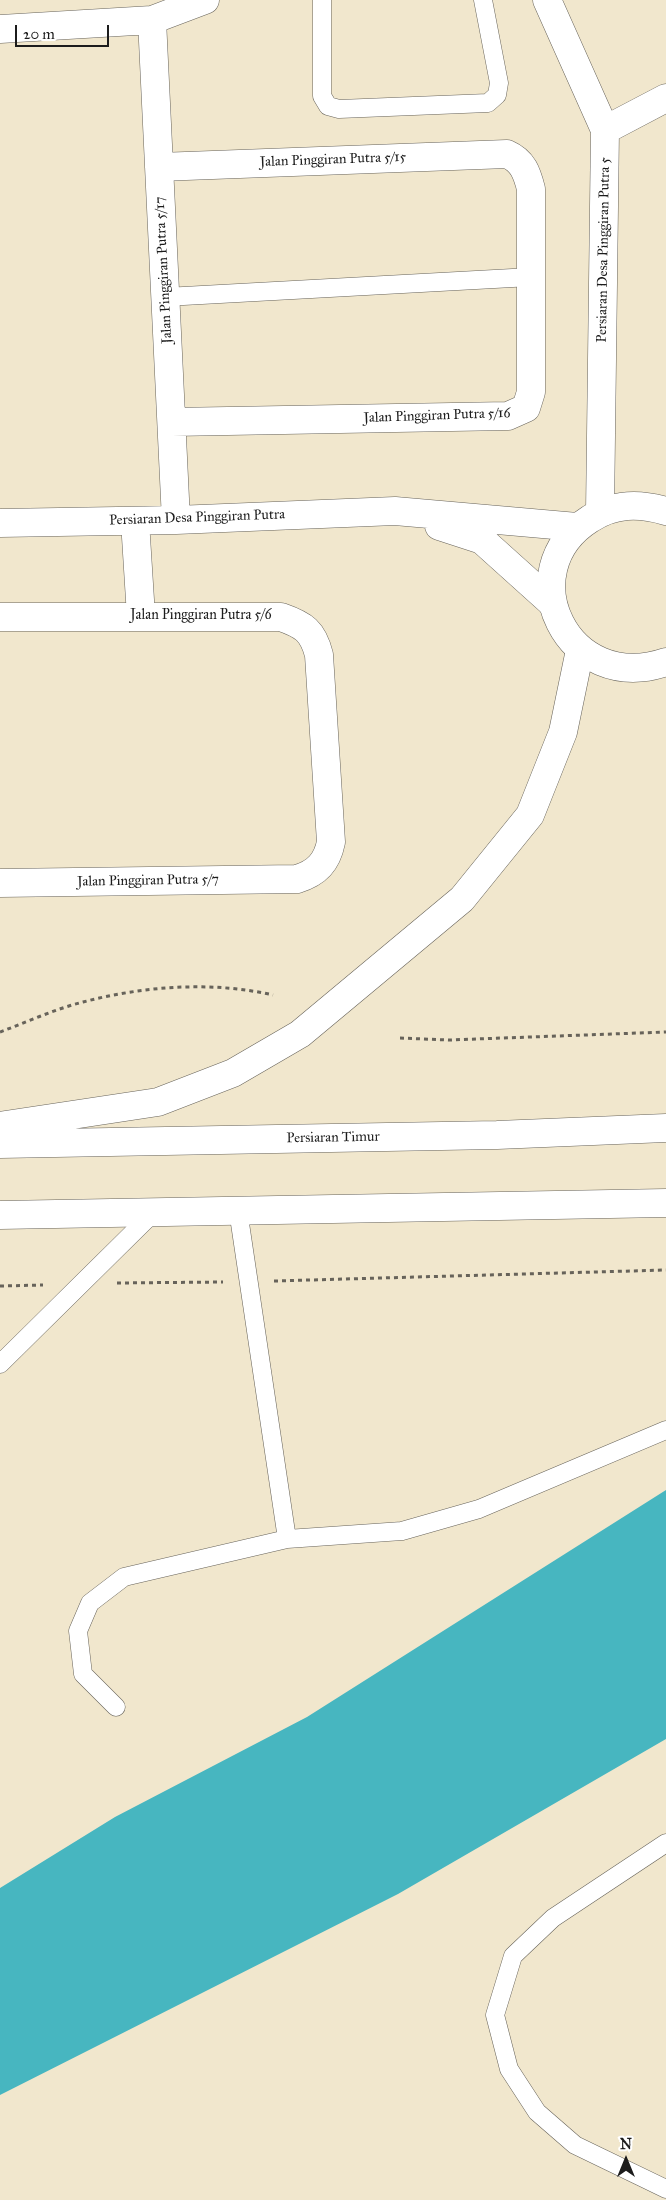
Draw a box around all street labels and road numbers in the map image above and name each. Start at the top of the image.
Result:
street label: Jalan Pinggiran Putra 5/15 [260,149,406,171]
street label: Persiaran Desa Pinggiran Putra 5 [594,157,614,343]
street label: Jalan Pinggiran Putra 5/17 [152,196,176,344]
street label: Jalan Pinggiran Putra 5/16 [363,405,511,427]
street label: Persiaran Desa Pinggiran Putra [109,507,285,529]
street label: Jalan Pinggiran Putra 5/6 [130,608,272,624]
street label: Jalan Pinggiran Putra 5/7 [77,871,219,891]
street label: Persiaran Timur [286,1129,380,1147]

